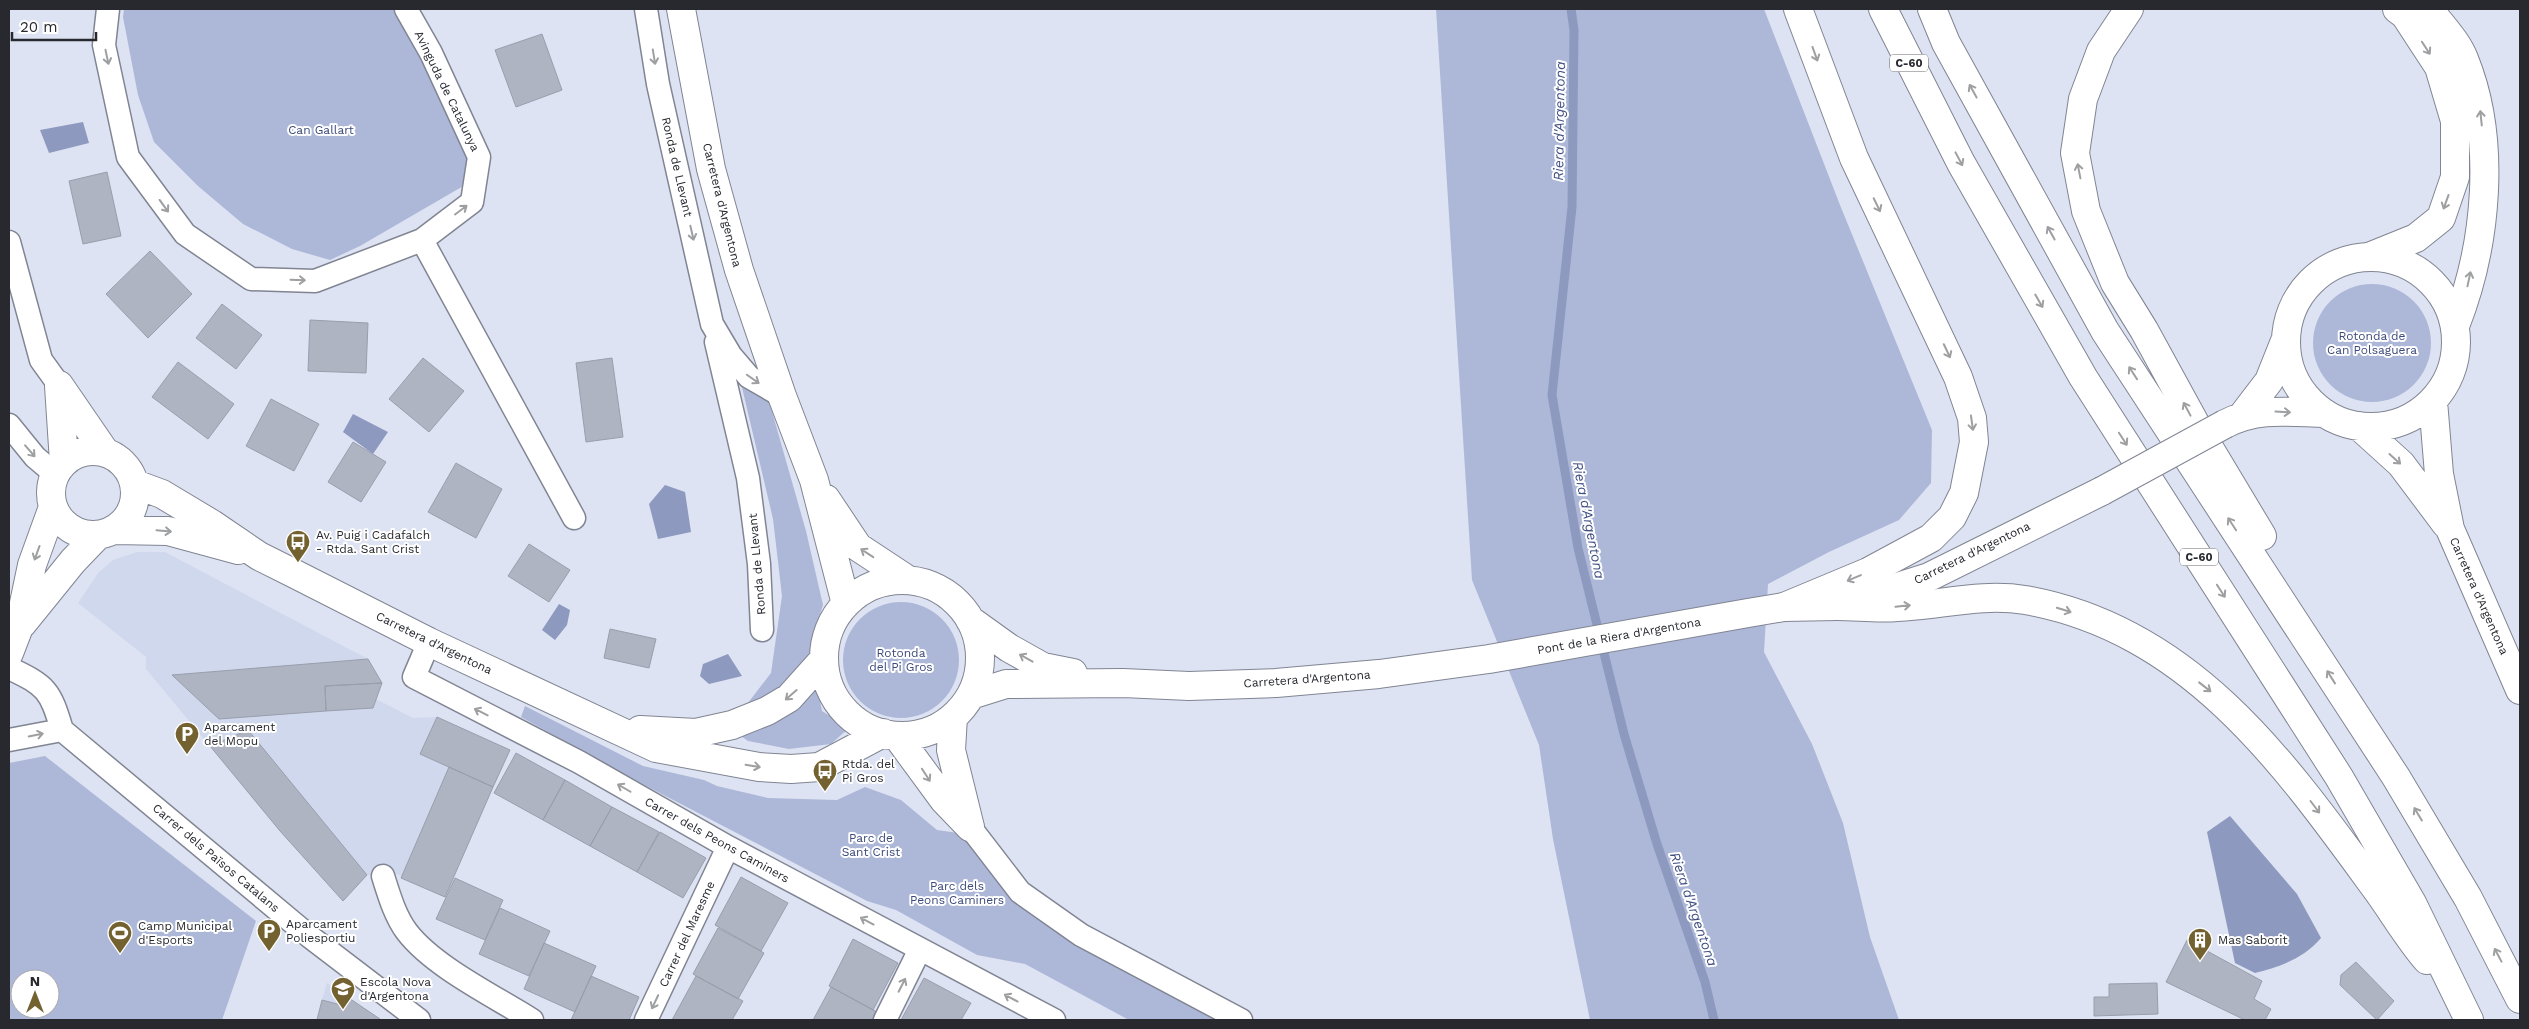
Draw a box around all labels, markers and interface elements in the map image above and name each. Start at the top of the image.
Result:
scale bar [12,10,96,42]
text: 20 m [20,18,58,36]
street label: Avinguda de Catalunya [412,28,482,154]
one-way arrow [2422,40,2432,54]
one-way arrow [1811,46,1820,62]
one-way arrow [103,49,112,65]
one-way arrow [649,49,659,65]
road number: C-60 [1890,54,1928,72]
water label: Riera d'Argentona [1550,61,1568,181]
one-way arrow [1968,84,1977,99]
one-way arrow [2476,111,2486,127]
street label: Ronda de Llevant [659,116,695,218]
park label: Can Gallart [288,123,354,137]
street label: Carretera d'Argentona [700,142,744,269]
one-way arrow [1955,151,1964,166]
one-way arrow [2073,163,2083,179]
one-way arrow [2441,194,2451,210]
one-way arrow [1872,197,1882,212]
one-way arrow [159,198,169,212]
one-way arrow [454,205,467,216]
one-way arrow [687,224,697,240]
one-way arrow [2046,227,2056,241]
one-way arrow [2465,272,2475,288]
one-way arrow [290,276,306,285]
one-way arrow [2034,293,2044,307]
park label: Rotonda de Can Polsaguera [2327,329,2417,357]
one-way arrow [1942,343,1952,358]
one-way arrow [2128,367,2138,381]
one-way arrow [746,373,760,384]
one-way arrow [2182,402,2192,417]
one-way arrow [2275,407,2291,416]
one-way arrow [1967,415,1977,431]
one-way arrow [2118,432,2128,446]
one-way arrow [25,445,36,458]
one-way arrow [2388,453,2401,465]
water label: Riera d'Argentona [1570,460,1608,580]
street label: Ronda de Llevant [746,513,768,615]
one-way arrow [2227,517,2237,531]
street label: Carretera d'Argentona [1912,519,2032,587]
one-way arrow [155,526,171,536]
place label: Av. Puig i Cadafalch - Rtda. Sant Crist [316,528,430,556]
bus stop icon: Av. Puig i Cadafalch - Rtda. Sant Crist [285,529,311,563]
street label: Carretera d'Argentona [2447,535,2511,657]
one-way arrow [32,545,41,560]
one-way arrow [861,548,875,558]
road number: C-60 [2180,548,2218,566]
one-way arrow [1847,574,1862,584]
one-way arrow [2216,583,2226,597]
one-way arrow [1895,601,1911,611]
one-way arrow [2056,605,2072,615]
street label: Carretera d'Argentona [374,609,494,677]
street label: Pont de la Riera d'Argentona [1536,615,1702,657]
park label: Rotonda del Pi Gros [869,646,933,674]
one-way arrow [1019,653,1034,663]
street label: Carretera d'Argentona [1243,668,1371,690]
one-way arrow [2326,670,2336,684]
one-way arrow [2199,681,2212,692]
one-way arrow [784,689,797,701]
one-way arrow [474,707,489,716]
place label: Aparcament del Mopu [204,720,275,748]
parking icon: Aparcament del Mopu [174,721,200,755]
one-way arrow [27,730,43,739]
place label: Rtda. del Pi Gros [842,757,895,785]
bus stop icon: Rtda. del Pi Gros [812,758,838,792]
one-way arrow [744,762,760,772]
one-way arrow [921,767,931,781]
one-way arrow [618,783,632,793]
street label: Carrer dels Peons Caminers [642,794,792,886]
one-way arrow [2309,800,2320,813]
street label: Carrer dels Països Catalans [150,801,282,915]
one-way arrow [2412,807,2422,821]
park label: Parc de Sant Crist [842,831,900,859]
water label: Riera d'Argentona [1667,850,1721,968]
street label: Carrer del Maresme [656,879,718,989]
park label: Parc dels Peons Caminers [910,879,1004,907]
one-way arrow [860,916,875,926]
place label: Aparcament Poliesportiu [286,917,357,945]
parking icon: Aparcament Poliesportiu [256,918,282,952]
place label: Camp Municipal d'Esports [138,919,232,947]
sports icon: Camp Municipal d'Esports [107,920,133,954]
building icon: Mas Saborit [2187,927,2213,961]
place label: Mas Saborit [2218,933,2288,947]
one-way arrow [2493,948,2503,963]
north arrow [10,969,60,1019]
text: N [30,973,40,989]
place label: Escola Nova d'Argentona [360,975,431,1003]
school or university icon: Escola Nova d'Argentona [330,976,356,1010]
one-way arrow [898,978,907,993]
one-way arrow [1004,992,1019,1002]
one-way arrow [649,994,659,1009]

